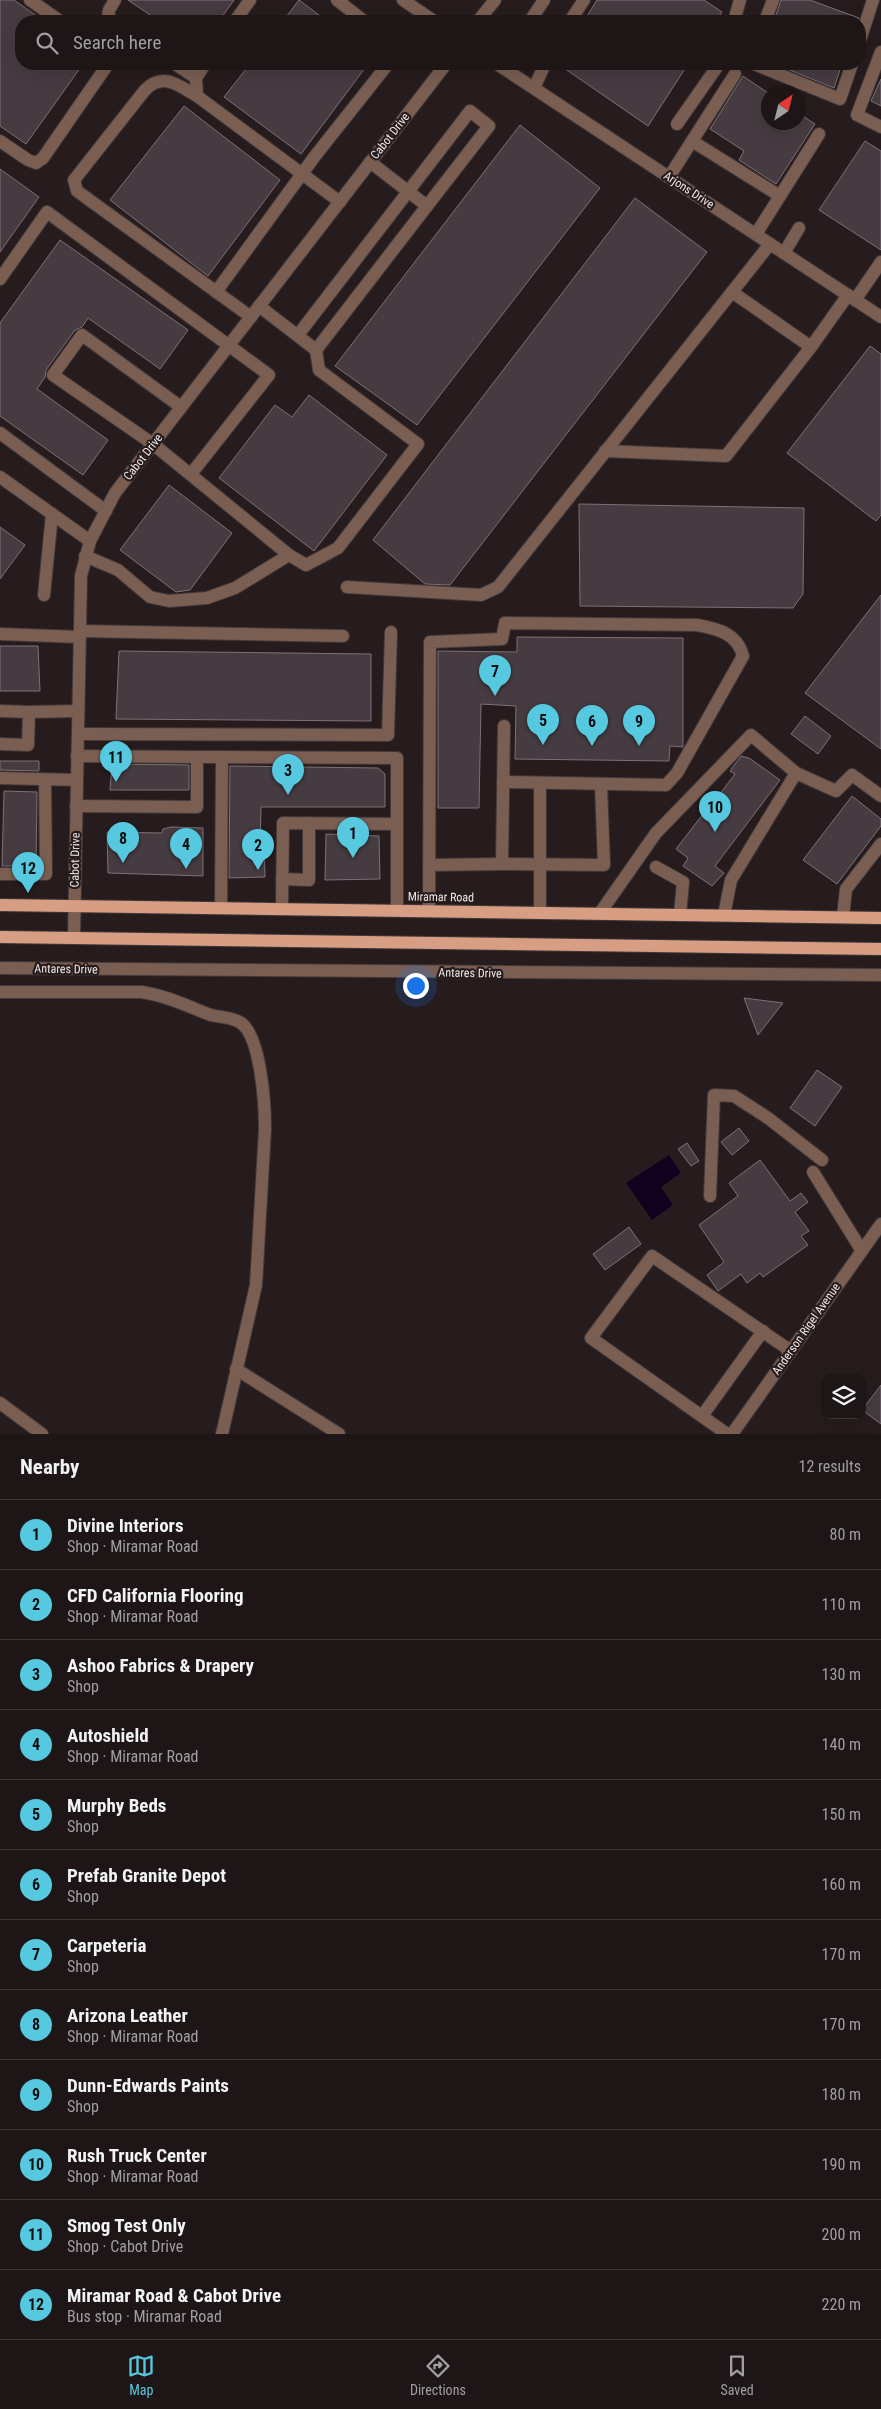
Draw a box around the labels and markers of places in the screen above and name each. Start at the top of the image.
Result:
pin: 7 [479,655,511,696]
pin: 5 [527,704,559,745]
pin: 6 [576,705,608,746]
pin: 9 [623,705,655,746]
pin: 11 [100,741,132,782]
pin: 3 [272,754,304,795]
pin: 10 [699,791,731,832]
pin: 1 [337,817,369,858]
pin: 8 [107,822,139,863]
pin: 4 [170,828,202,869]
pin: 2 [242,829,274,870]
pin: 12 [12,852,44,893]

